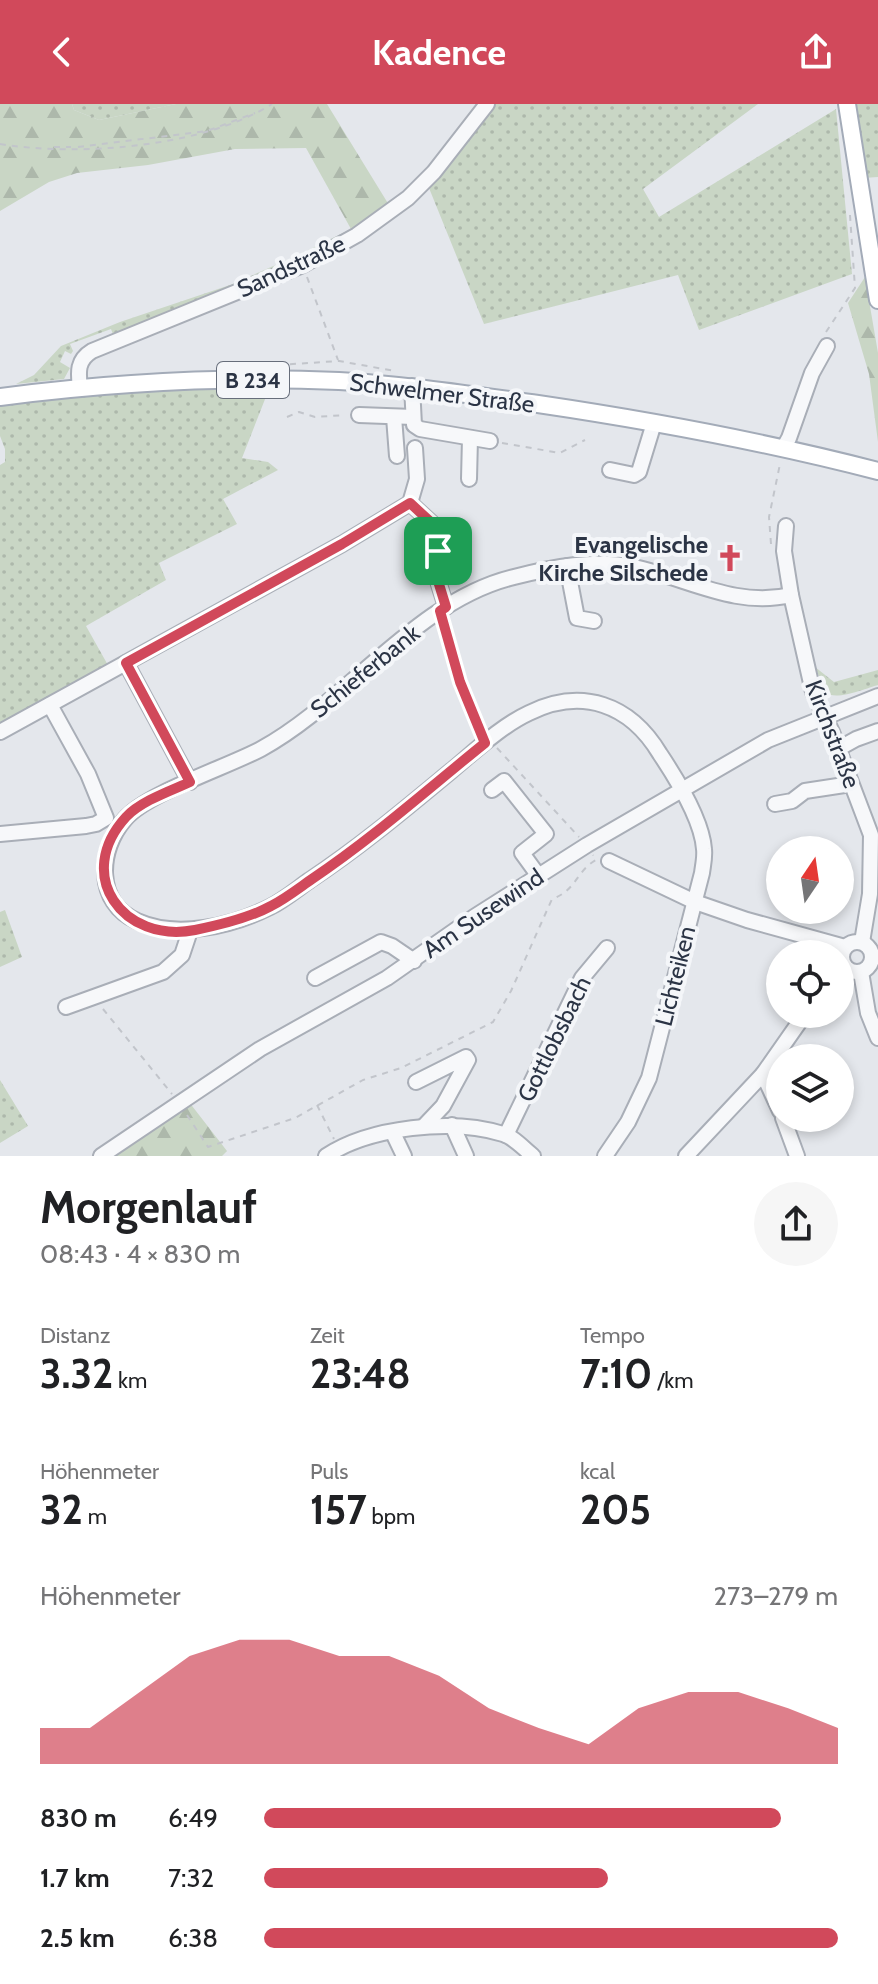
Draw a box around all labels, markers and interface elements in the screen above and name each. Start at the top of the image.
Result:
icon: back [40,30,84,74]
text: Kadence [372,30,506,74]
icon: share [794,30,838,74]
street label: Sandstraße [233,229,349,303]
road number: B 234 [217,362,289,398]
street label: Schwelmer Straße [348,367,536,419]
pin [404,517,472,585]
icon: arrive [416,529,460,573]
place label: Evangelische Kirche Silschede [538,530,708,587]
church icon: Evangelische Kirche Silschede [715,543,745,573]
street label: Schieferbank [305,618,426,724]
street label: Kirchstraße [799,676,867,792]
north arrow [766,836,854,924]
map controls [766,836,854,1132]
street label: Am Susewind [417,862,549,964]
street label: Lichteiken [649,923,701,1029]
button: locate [766,940,854,1028]
street label: Gottlobsbach [511,972,597,1106]
button: layers [766,1044,854,1132]
text: Morgenlauf [40,1181,257,1234]
button: share [754,1182,838,1266]
text: 08:43 · 4 × 830 m [40,1238,240,1270]
text: Distanz [40,1322,110,1349]
text: Zeit [310,1322,345,1349]
text: Tempo [580,1322,645,1349]
text: 3.32 [40,1349,113,1398]
text: 23:48 [310,1349,411,1398]
text: 7:10 [580,1349,652,1398]
text: km [113,1367,147,1394]
text: /km [652,1367,694,1394]
text: Höhenmeter [40,1458,159,1485]
text: Puls [310,1458,348,1485]
text: kcal [580,1458,615,1485]
text: 32 [40,1485,83,1534]
text: 157 [310,1485,367,1534]
text: 205 [580,1485,651,1534]
text: m [83,1503,107,1530]
text: bpm [367,1503,415,1530]
text: Höhenmeter [40,1580,181,1612]
text: 273–279 m [713,1580,838,1612]
text: 830 m [40,1802,117,1834]
text: 6:49 [168,1802,218,1834]
text: 1.7 km [40,1862,110,1894]
text: 7:32 [168,1862,214,1894]
text: 2.5 km [40,1922,115,1954]
text: 6:38 [168,1922,218,1954]

